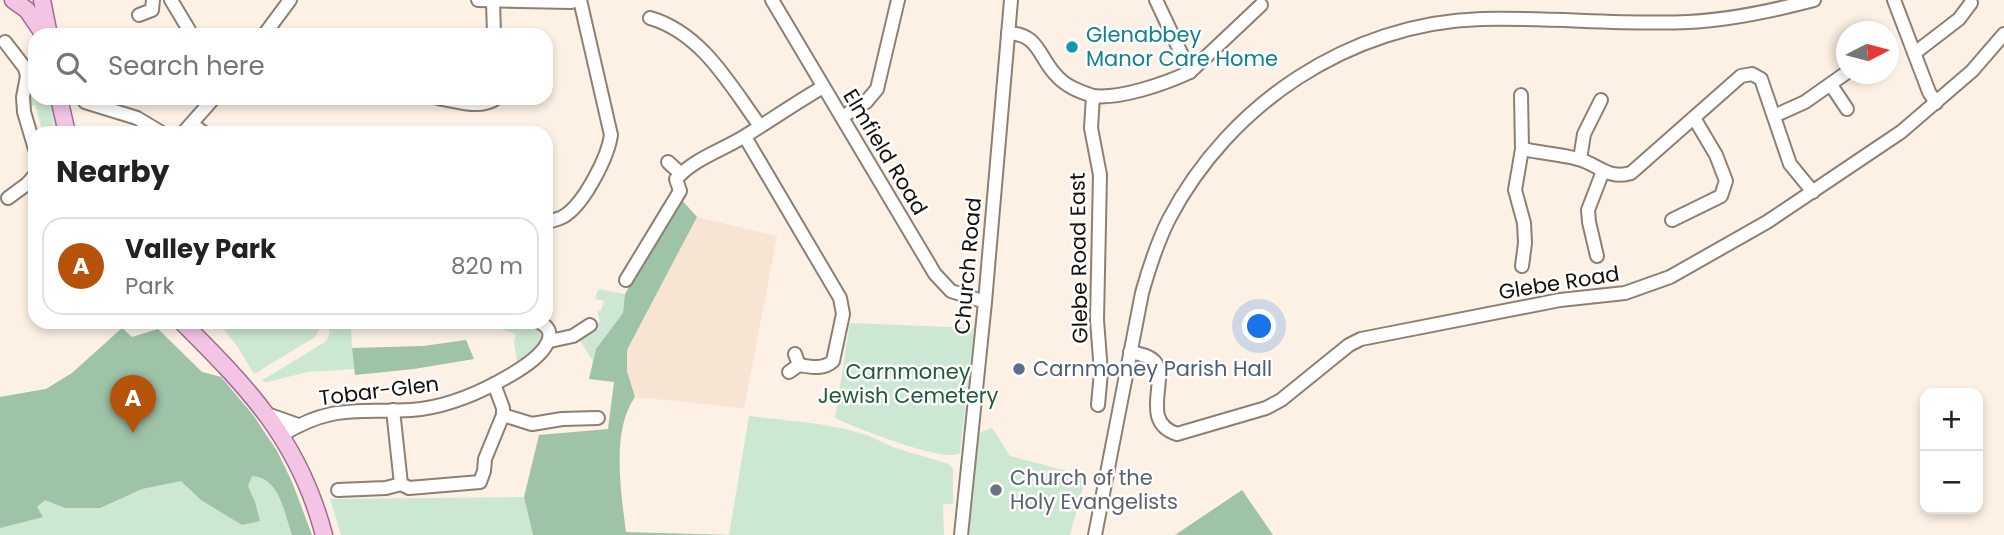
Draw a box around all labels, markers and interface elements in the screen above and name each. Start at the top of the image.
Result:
place label: Glenabbey Manor Care Home [1086,20,1278,73]
north arrow [1836,21,1899,84]
search box [28,28,553,105]
marker: Glenabbey Manor Care Home [1064,39,1080,55]
icon: search [52,48,90,86]
text: Search here [108,48,265,84]
street label: Elmfield Road [836,83,934,220]
text: Nearby [56,150,170,193]
street label: Glebe Road East [1063,172,1094,344]
street label: Church Road [947,196,988,336]
text: Valley Park [125,231,276,267]
text: A [73,250,89,282]
text: 820 m [451,250,523,282]
street label: Glebe Road [1496,259,1621,306]
text: Park [125,270,174,302]
your location [1242,309,1276,343]
place label: Carnmoney Parish Hall [1033,354,1272,383]
park label: Carnmoney Jewish Cemetery [818,357,999,410]
marker: Carnmoney Parish Hall [1011,361,1027,377]
street label: Tobar-Glen [317,369,441,412]
pin: A [110,375,156,433]
map controls [1920,388,1983,514]
button: + [1920,388,1983,451]
button: − [1920,451,1983,514]
place label: Church of the Holy Evangelists [1010,463,1178,516]
marker: Church of the Holy Evangelists [988,482,1004,498]

